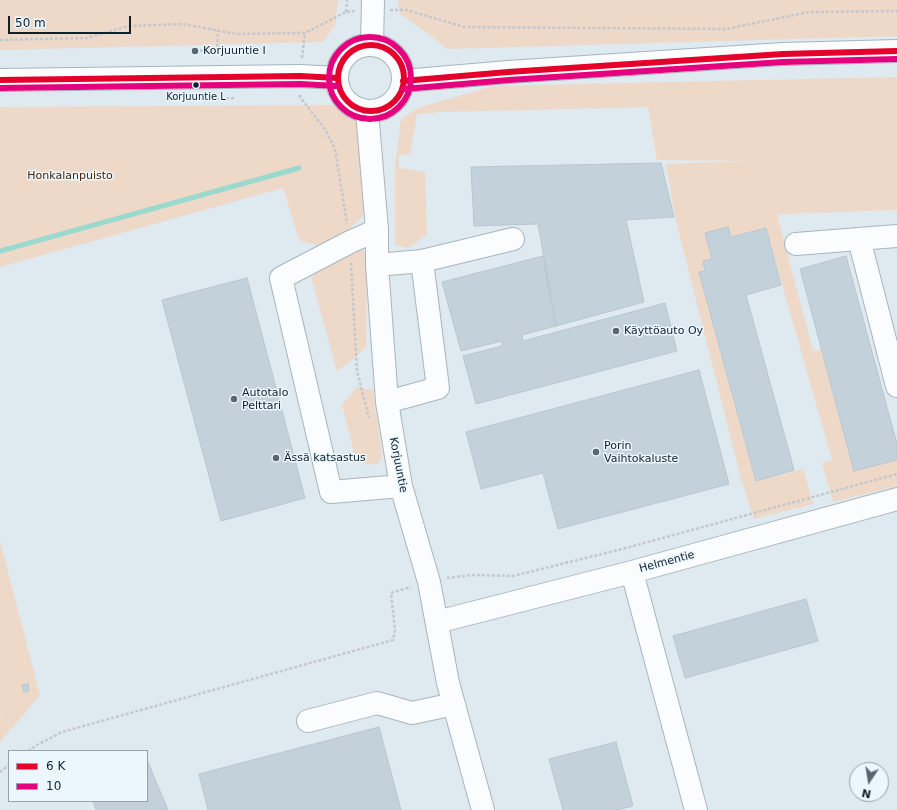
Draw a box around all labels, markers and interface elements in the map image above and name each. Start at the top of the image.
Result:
scale bar [10,8,133,34]
text: 50 m [15,16,46,30]
place label: Korjuuntie I [203,44,266,58]
marker: Korjuuntie I [190,46,200,56]
marker: Korjuuntie L [191,80,201,90]
place label: Korjuuntie L [166,91,226,103]
park label: Honkalanpuisto [27,169,113,183]
place label: Käyttöauto Oy [624,324,703,338]
marker: Käyttöauto Oy [611,326,621,336]
place label: Autotalo Pelttari [242,386,288,412]
marker: Autotalo Pelttari [229,394,239,404]
street label: Korjuuntie [386,436,410,494]
place label: Porin Vaihtokaluste [604,439,678,465]
marker: Porin Vaihtokaluste [591,447,601,457]
place label: Ässä katsastus [284,451,366,465]
marker: Ässä katsastus [271,453,281,463]
street label: Helmentie [638,548,696,576]
legend [8,750,148,802]
text: 6 K [46,759,65,773]
north arrow [849,762,889,802]
text: 10 [46,779,61,793]
text: N [861,786,872,801]

